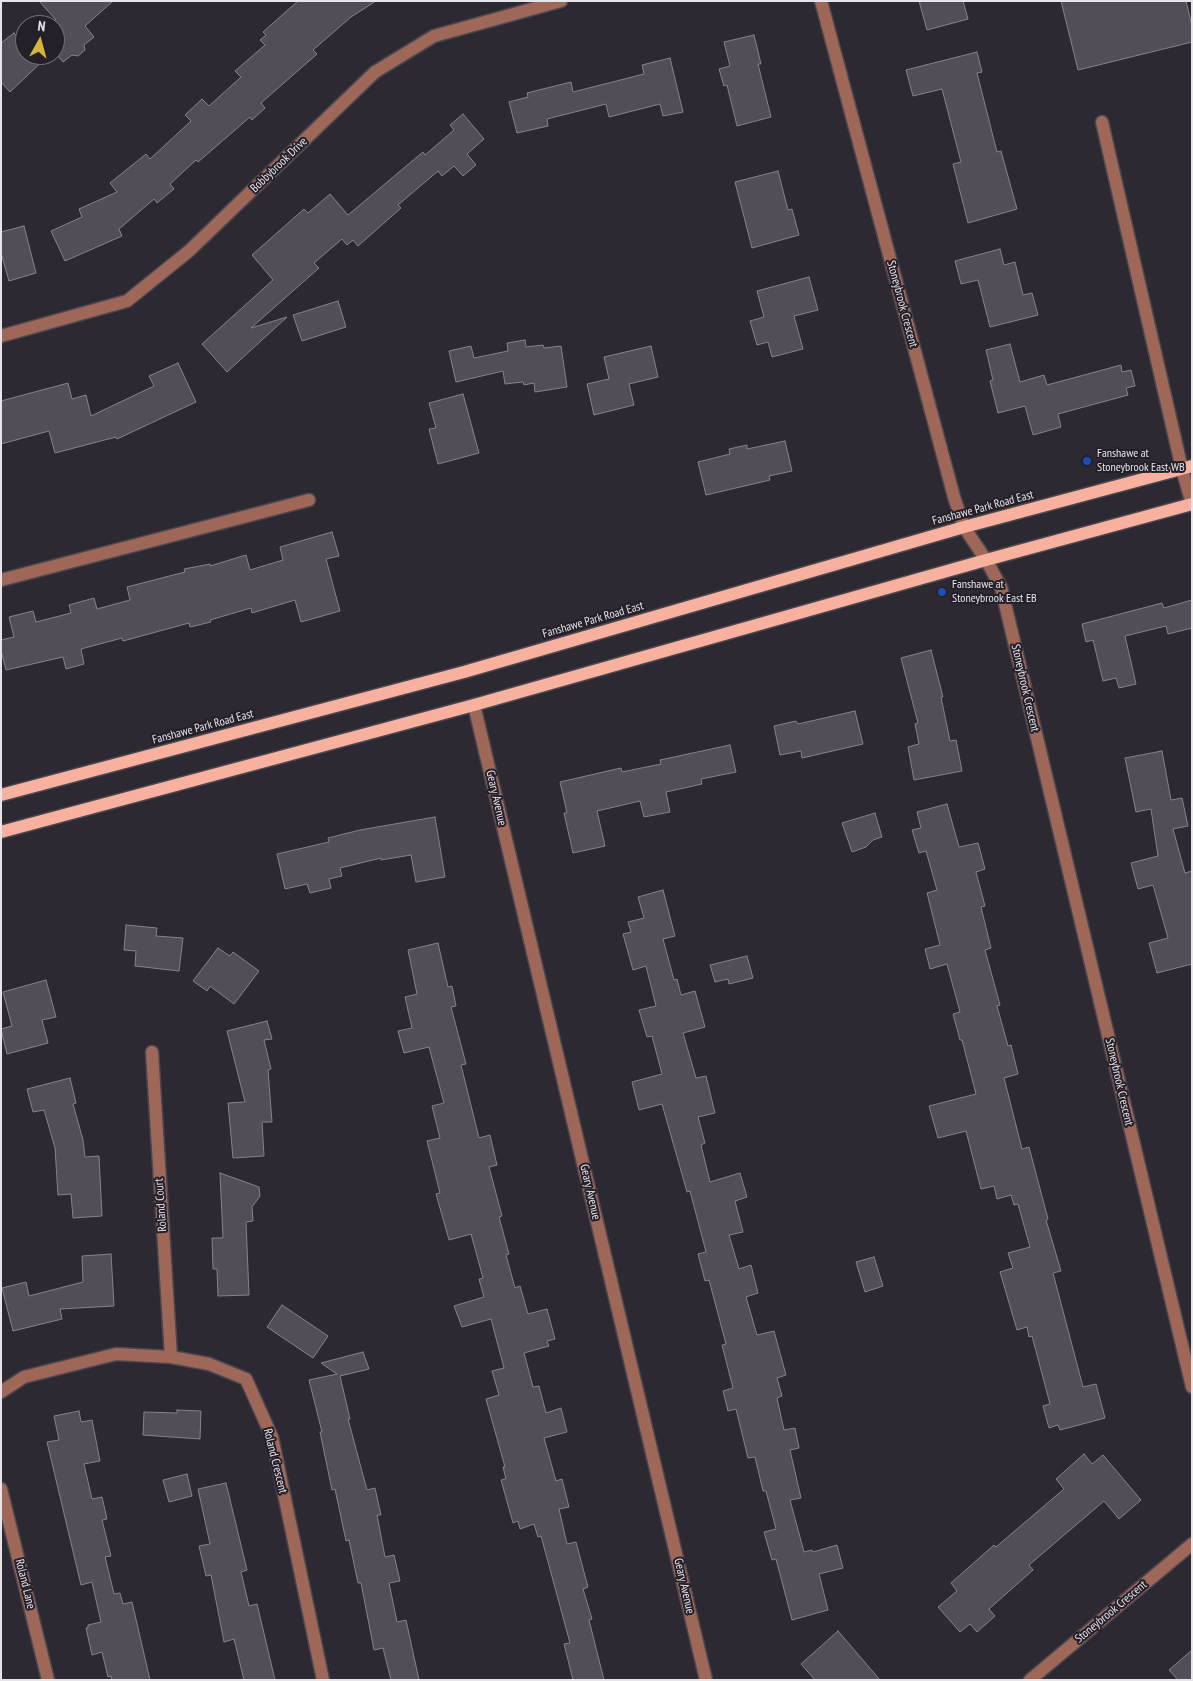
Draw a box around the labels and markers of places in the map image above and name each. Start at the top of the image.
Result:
place label: Fanshawe at Stoneybrook East WB [1097,447,1185,475]
marker: Fanshawe at Stoneybrook East WB [1081,455,1093,467]
place label: Fanshawe at Stoneybrook East EB [952,578,1037,606]
marker: Fanshawe at Stoneybrook East EB [936,586,948,598]

